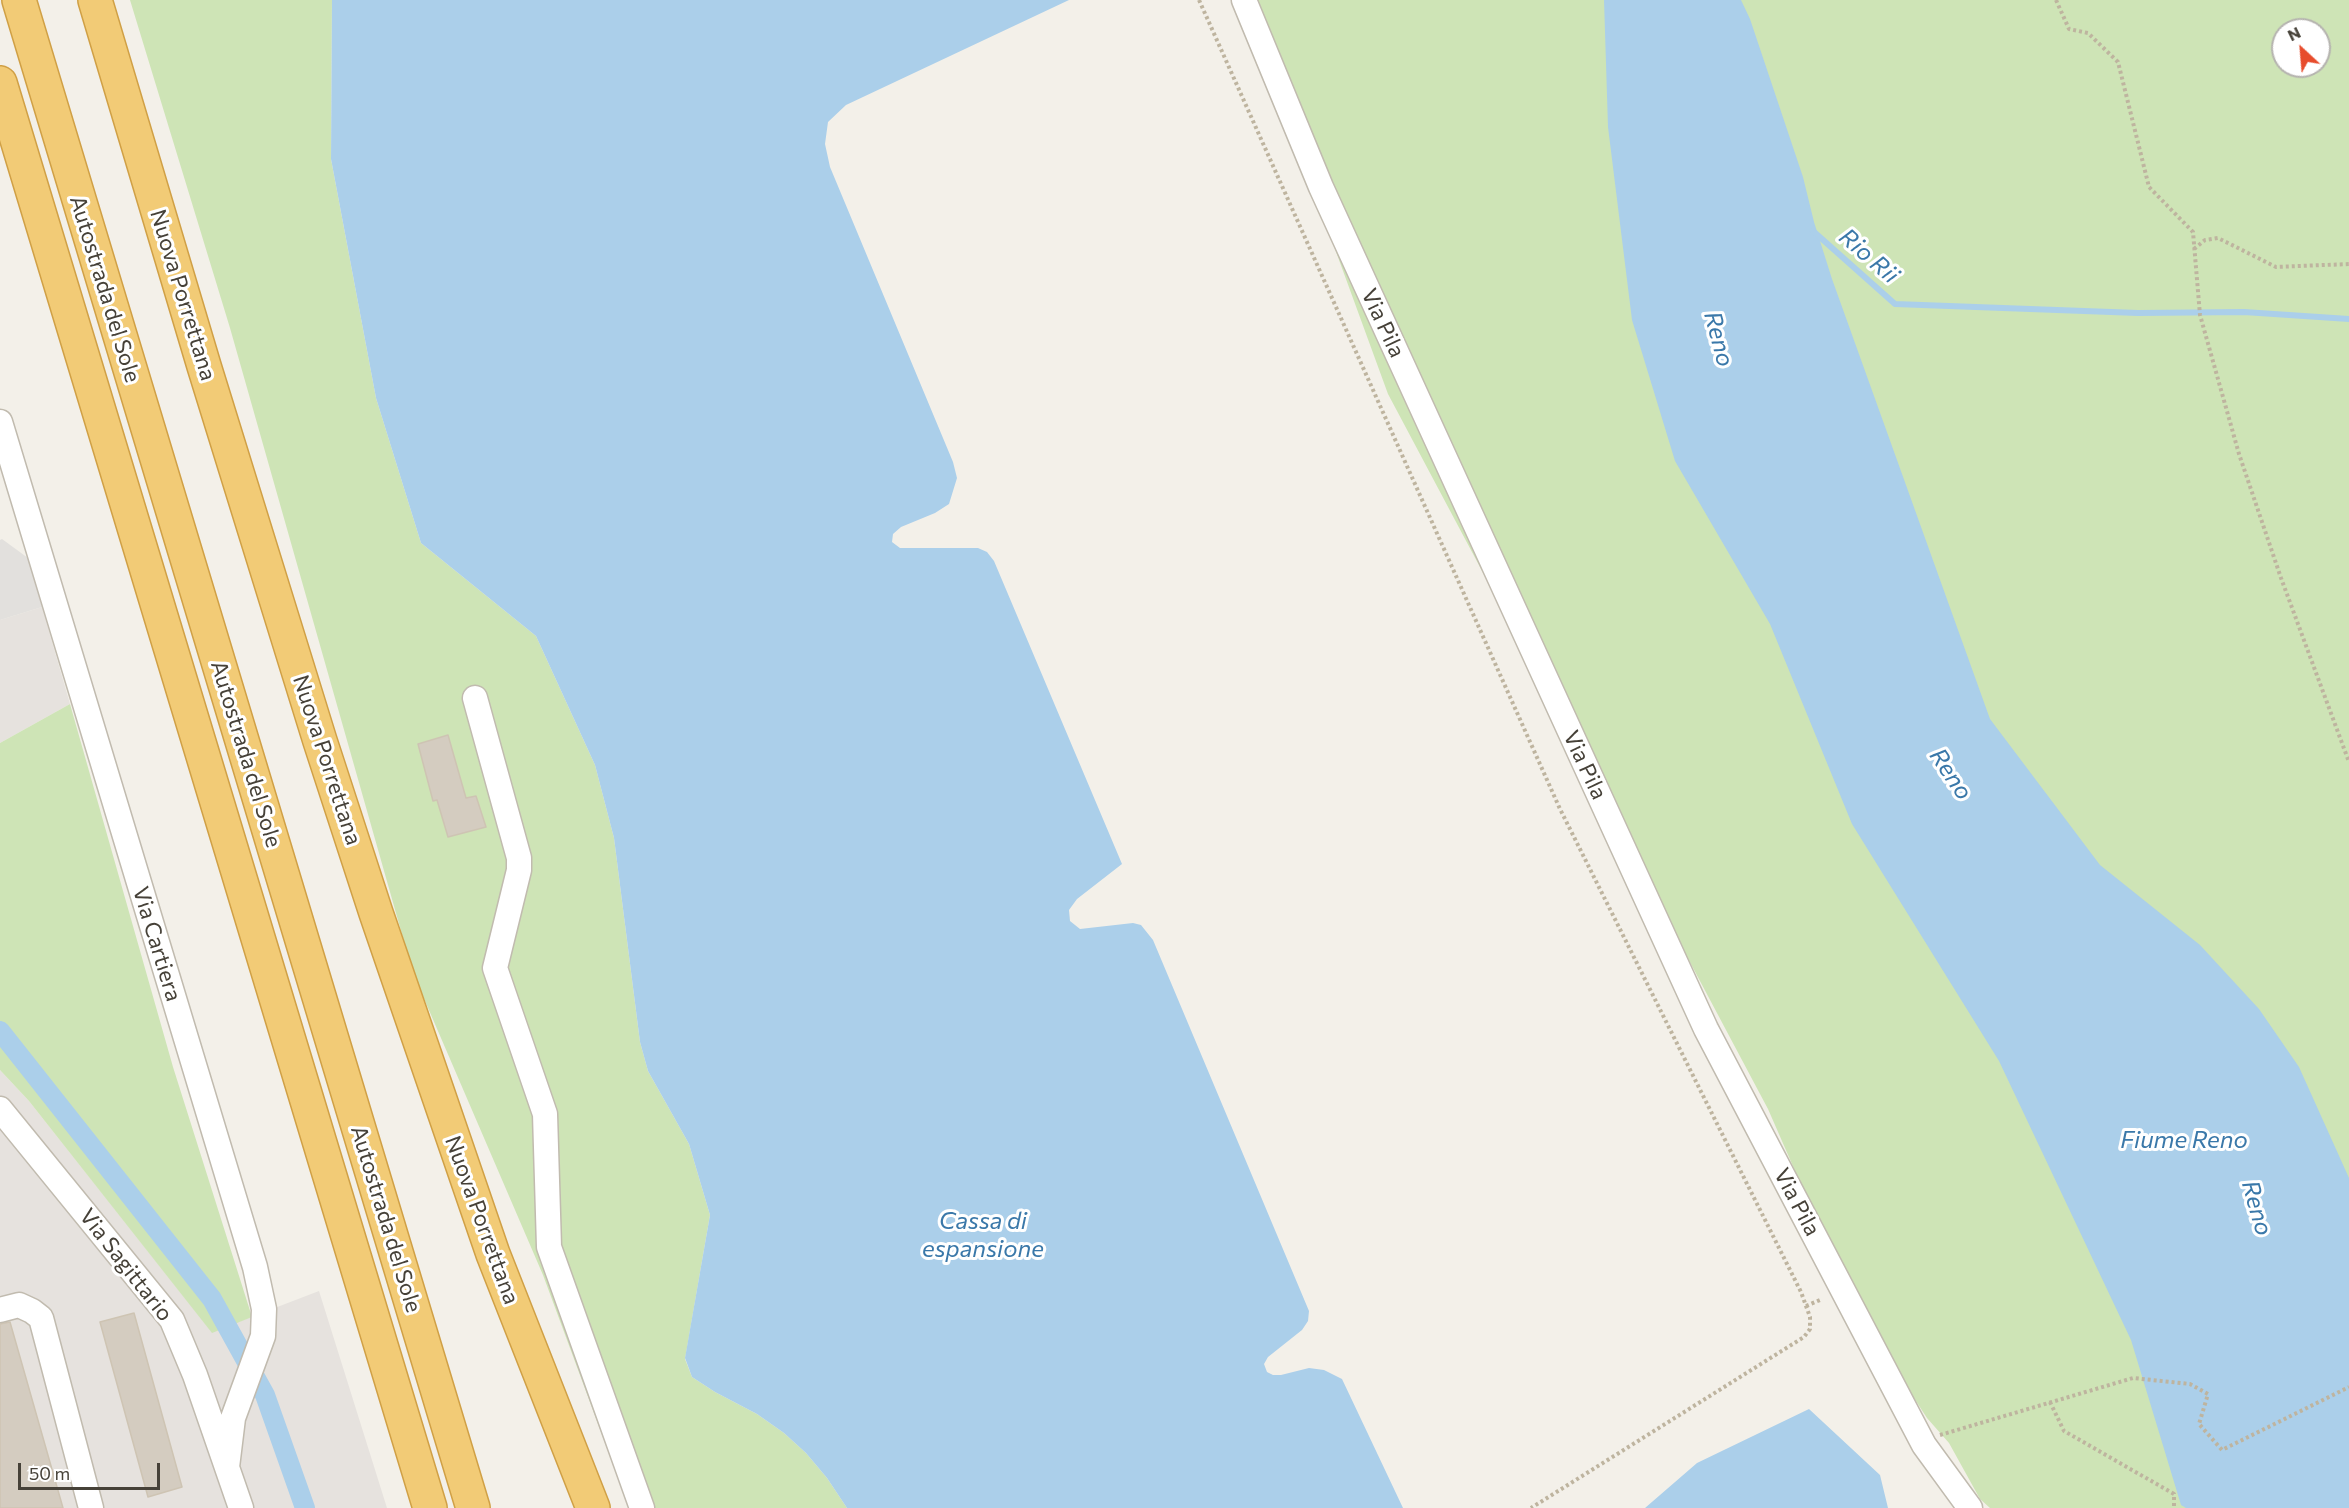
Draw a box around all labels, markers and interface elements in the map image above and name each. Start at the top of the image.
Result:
north arrow [2271,18,2331,78]
text: N [2284,22,2303,44]
street label: Autostrada del Sole [64,192,146,386]
street label: Nuova Porrettana [144,206,222,384]
water label: Rio Rii [1833,222,1905,290]
street label: Via Pila [1356,284,1410,362]
water label: Reno [1698,308,1740,370]
street label: Autostrada del Sole [205,657,287,851]
street label: Nuova Porrettana [287,672,367,848]
street label: Via Pila [1558,726,1612,804]
water label: Reno [1923,743,1979,805]
street label: Via Cartiera [127,884,187,1004]
street label: Autostrada del Sole [345,1122,427,1316]
water label: Fiume Reno [2120,1126,2248,1154]
street label: Nuova Porrettana [439,1132,525,1308]
street label: Via Pila [1768,1164,1826,1240]
water label: Reno [2235,1177,2279,1239]
street label: Via Sagittario [74,1203,178,1327]
water label: Cassa di espansione [922,1207,1044,1263]
scale bar [21,1451,164,1489]
text: 50 m [29,1462,70,1484]

